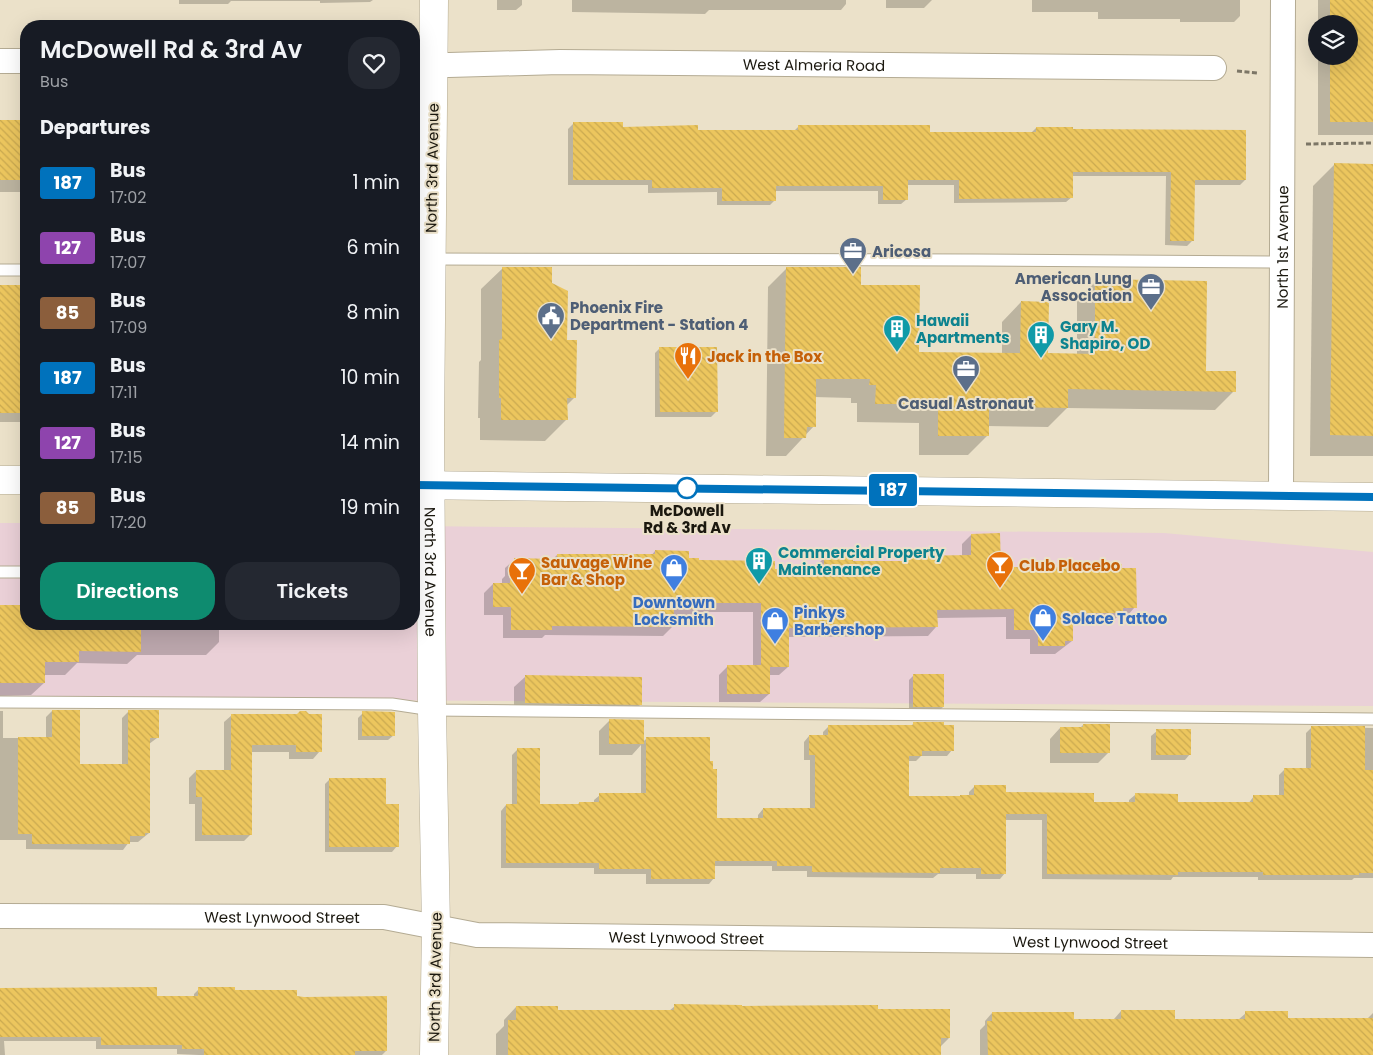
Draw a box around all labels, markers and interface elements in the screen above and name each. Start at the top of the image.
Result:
map controls [1308,15,1358,65]
button: layers [1308,15,1358,65]
text: McDowell Rd & 3rd Av [40,33,302,66]
button: heart [348,37,400,89]
street label: West Almeria Road [743,53,885,75]
text: Bus [40,70,68,93]
street label: North 3rd Avenue [420,103,444,233]
text: Departures [40,114,150,141]
text: Bus [110,157,146,184]
text: 1 min [352,169,400,196]
text: 187 [53,170,82,195]
street label: North 1st Avenue [1271,185,1293,309]
text: 17:02 [110,186,147,209]
text: Bus [110,222,146,249]
text: 6 min [346,234,400,261]
text: 127 [54,235,81,260]
office icon: Aricosa [838,236,868,275]
place label: Aricosa [872,241,931,262]
text: 17:07 [110,251,146,274]
place label: American Lung Association [1015,268,1132,306]
office icon: American Lung Association [1136,272,1166,311]
text: Bus [110,287,146,314]
place label: Phoenix Fire Department - Station 4 [570,297,748,335]
text: 8 min [347,299,400,326]
text: 85 [56,300,79,325]
public building icon: Phoenix Fire Department - Station 4 [536,301,566,340]
place label: Hawaii Apartments [916,310,1010,348]
building icon: Hawaii Apartments [882,314,912,353]
text: 17:09 [110,316,147,339]
place label: Gary M. Shapiro, OD [1060,316,1150,354]
building icon: Gary M. Shapiro, OD [1026,320,1056,359]
restaurant icon: Jack in the Box [673,341,703,380]
place label: Jack in the Box [707,346,822,367]
text: Bus [110,352,146,379]
office icon: Casual Astronaut [951,354,981,393]
text: 10 min [341,364,400,391]
text: 187 [53,365,82,390]
text: 17:11 [110,381,138,404]
place label: Casual Astronaut [898,393,1034,414]
text: Bus [110,417,146,444]
text: 14 min [340,429,400,456]
text: 127 [54,430,81,455]
text: 17:15 [110,446,142,469]
line badge: 187 [864,474,922,506]
marker: McDowell Rd & 3rd Av [676,477,698,499]
text: 187 [879,477,907,502]
text: Bus [110,482,146,509]
text: 19 min [340,494,400,521]
text: 85 [56,495,79,520]
place label: McDowell Rd & 3rd Av [643,500,731,538]
street label: North 3rd Avenue [420,507,442,637]
text: 17:20 [110,511,147,534]
place label: Commercial Property Maintenance [778,542,945,580]
building icon: Commercial Property Maintenance [744,546,774,585]
bar icon: Club Placebo [985,550,1015,589]
place label: Sauvage Wine Bar & Shop [541,552,652,590]
shop icon: Downtown Locksmith [659,553,689,592]
place label: Club Placebo [1019,555,1121,576]
bar icon: Sauvage Wine Bar & Shop [507,556,537,595]
button: Directions [40,562,215,620]
button: Tickets [225,562,400,620]
place label: Downtown Locksmith [633,592,715,630]
place label: Pinkys Barbershop [794,602,885,640]
shop icon: Solace Tattoo [1028,603,1058,642]
shop icon: Pinkys Barbershop [760,606,790,645]
place label: Solace Tattoo [1062,608,1168,629]
street label: West Lynwood Street [204,906,360,927]
street label: North 3rd Avenue [423,912,447,1042]
street label: West Lynwood Street [608,926,764,949]
street label: West Lynwood Street [1012,930,1168,953]

